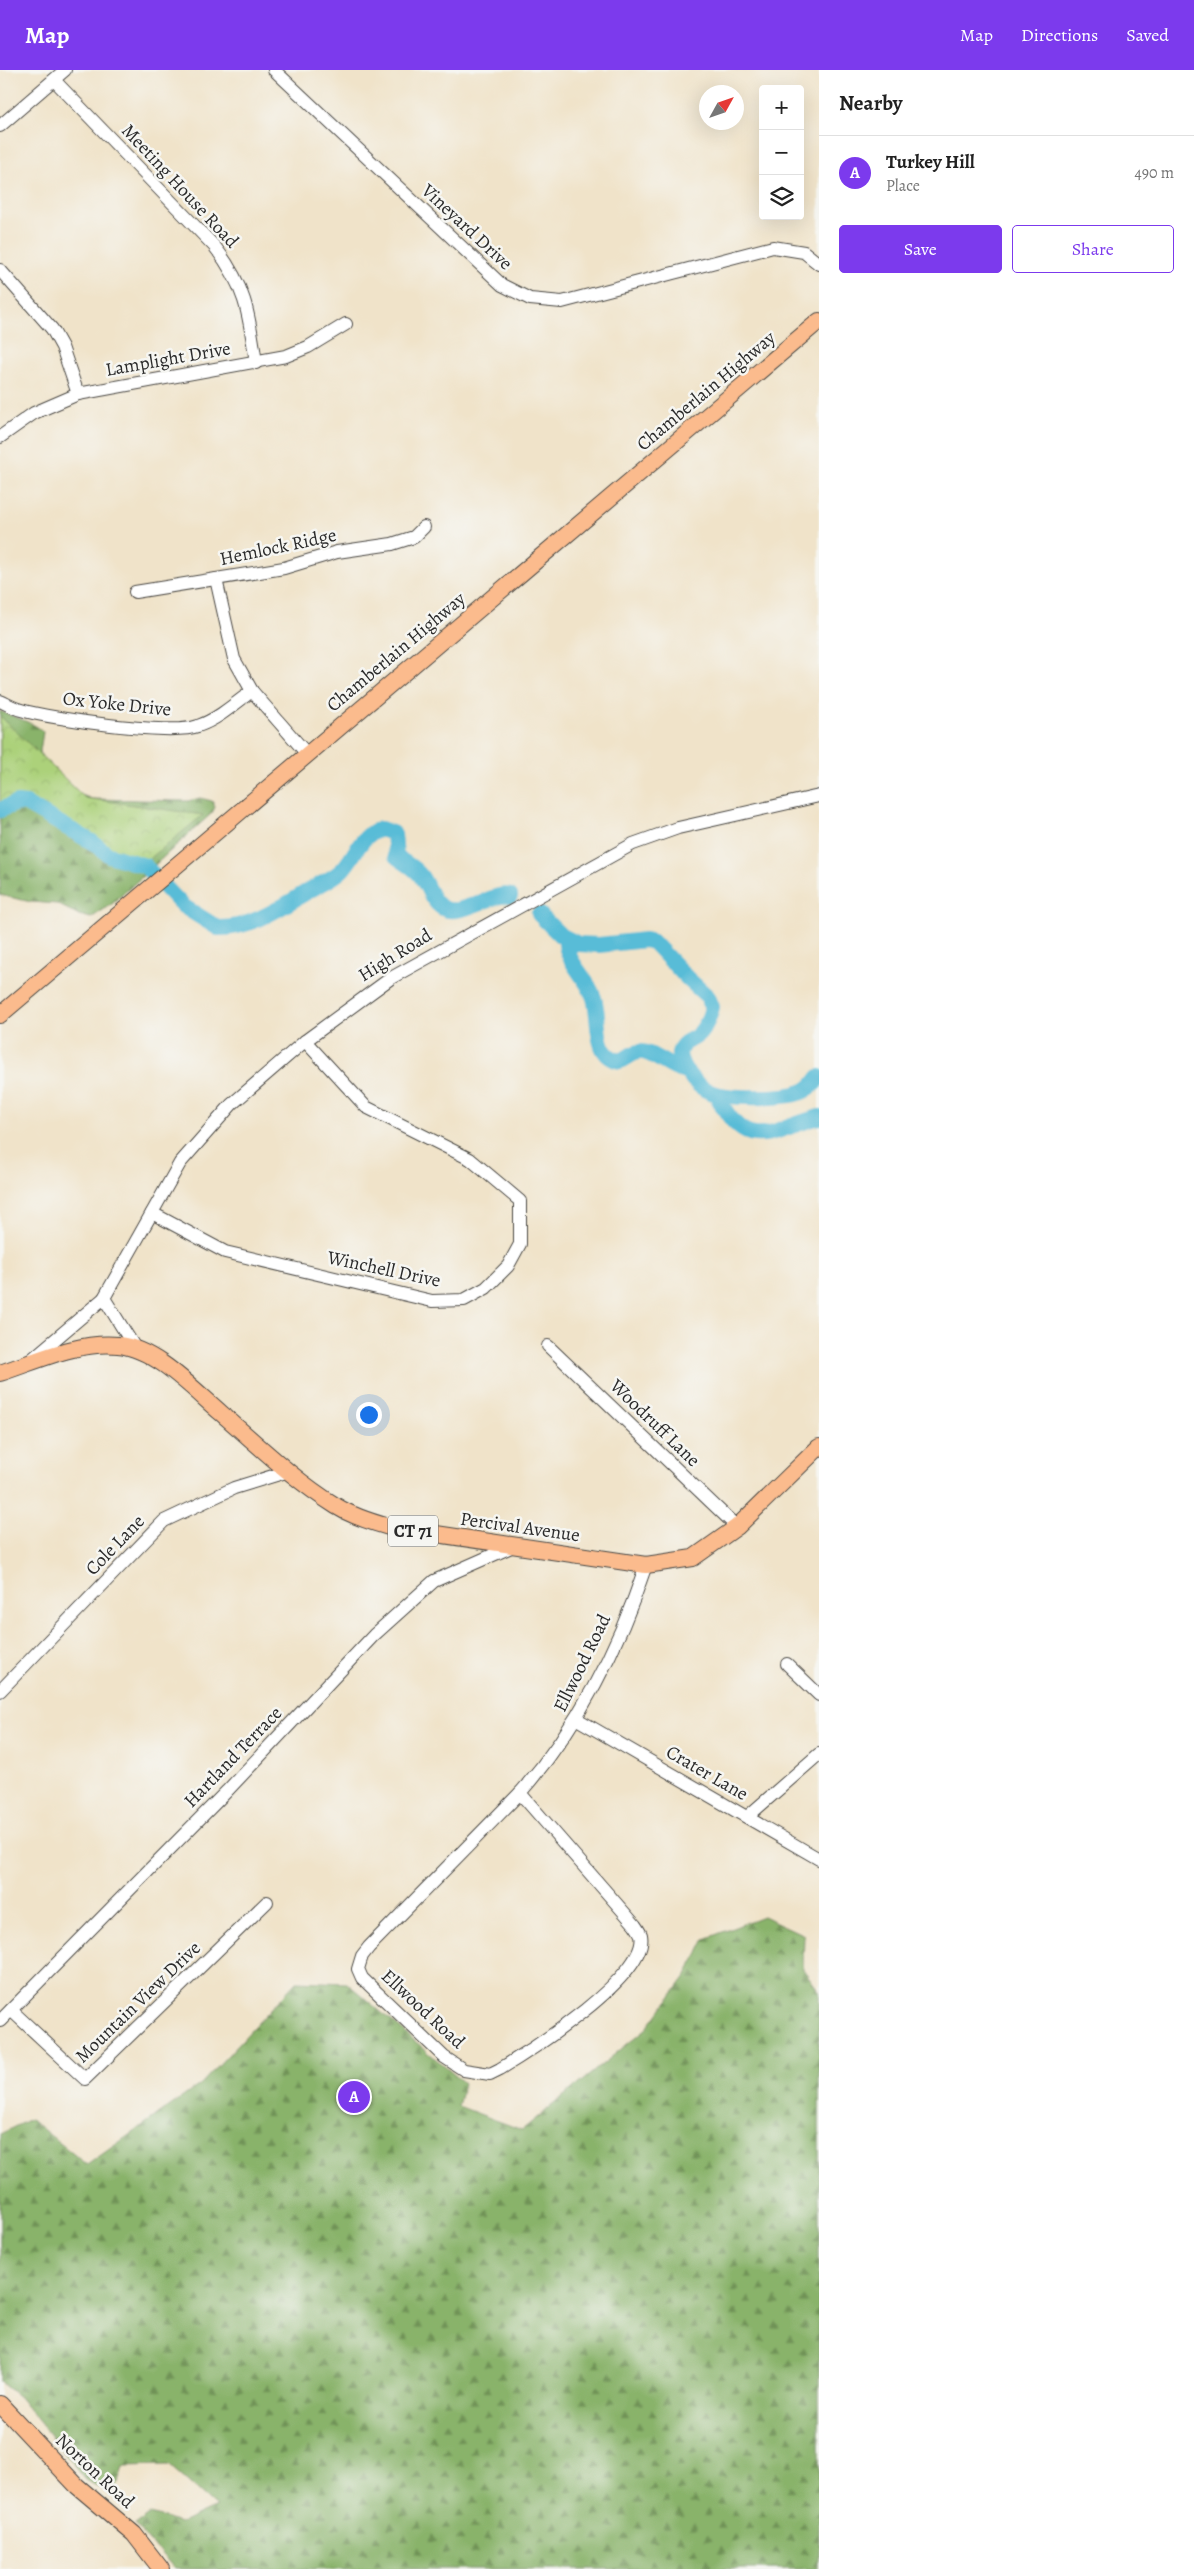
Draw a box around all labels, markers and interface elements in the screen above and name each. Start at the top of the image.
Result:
text: Map [25,19,69,51]
text: Map [960,23,993,47]
text: Directions [1021,23,1098,47]
text: Saved [1126,23,1169,47]
north arrow [699,85,744,130]
map controls [759,85,804,220]
button: + [759,85,804,130]
text: Nearby [839,89,902,117]
street label: Meeting House Road [116,118,245,254]
button: − [759,130,804,175]
text: Turkey Hill [886,149,975,175]
text: A [850,162,860,184]
text: 490 m [1134,162,1174,184]
button: layers [759,175,804,220]
text: Place [886,175,920,197]
street label: Vineyard Drive [415,177,518,276]
button: Save [839,225,1002,273]
button: Share [1012,225,1174,273]
street label: Chamberlain Highway [631,325,781,457]
street label: Lamplight Drive [103,335,233,383]
street label: Hemlock Ridge [217,522,339,572]
street label: Chamberlain Highway [321,586,471,718]
street label: Ox Yoke Drive [62,685,172,723]
street label: High Road [353,922,438,988]
street label: Winchell Drive [324,1244,443,1294]
street label: Woodruff Lane [603,1373,706,1473]
your location [356,1402,382,1428]
street label: Percival Avenue [458,1506,582,1548]
street label: Cole Lane [79,1509,151,1581]
road number: CT 71 [388,1515,438,1546]
street label: Ellwood Road [547,1609,617,1716]
street label: Hartland Terrace [178,1701,288,1813]
street label: Crater Lane [661,1739,753,1807]
street label: Mountain View Drive [70,1935,206,2069]
street label: Ellwood Road [375,1963,471,2055]
pin: A [338,2078,370,2116]
street label: Norton Road [50,2428,141,2515]

